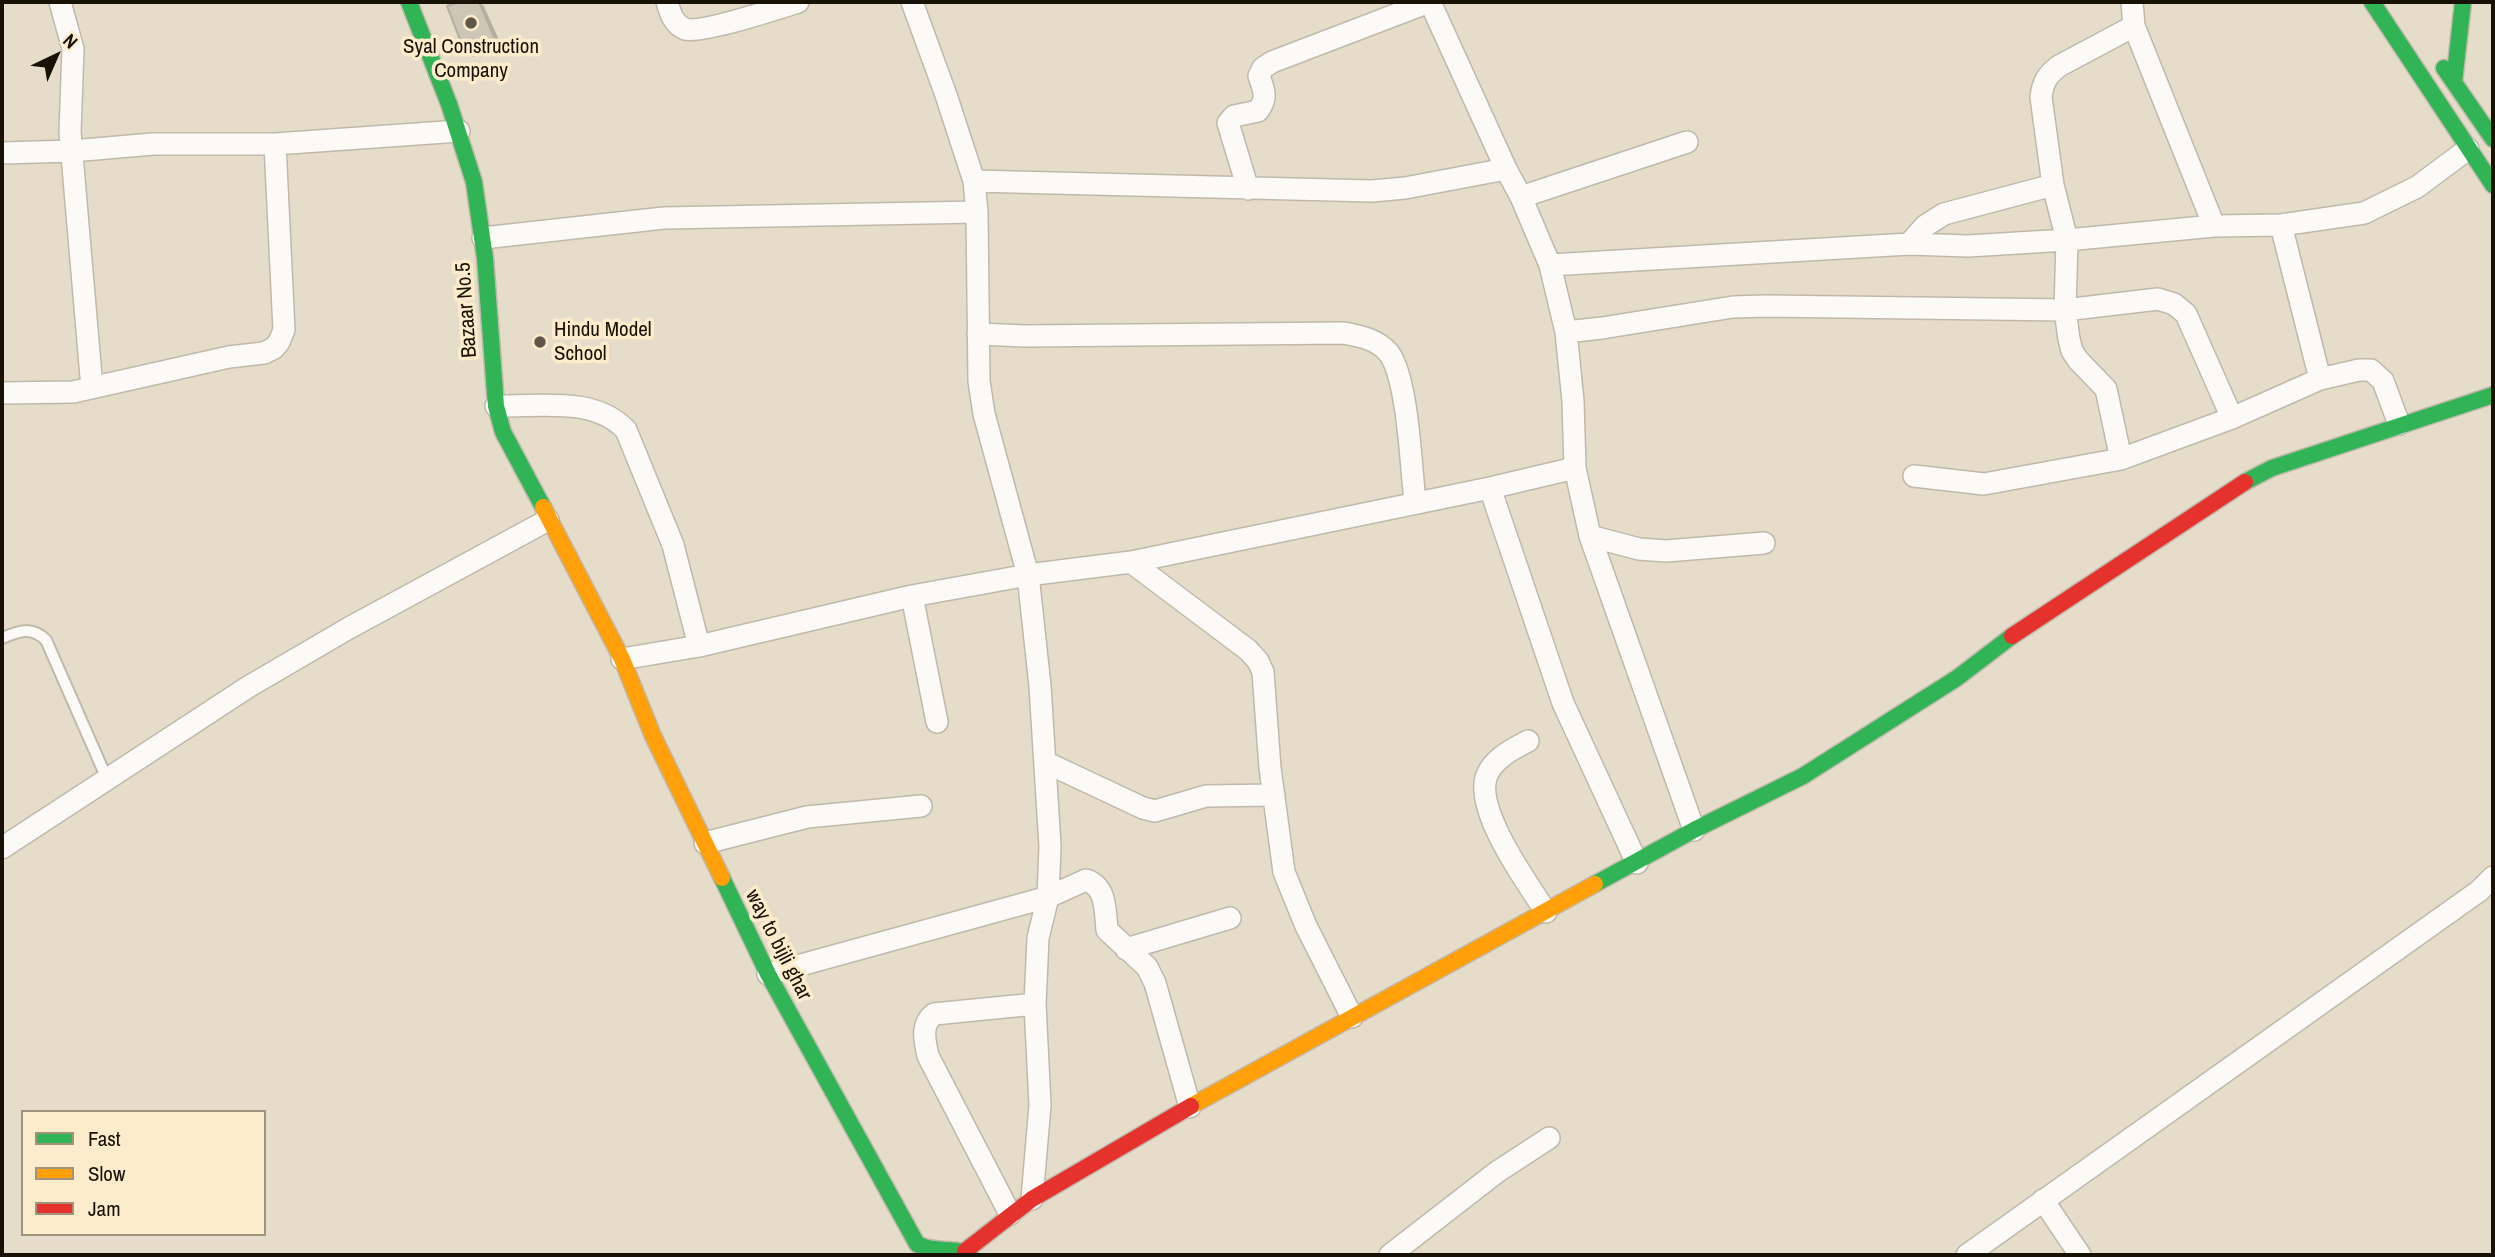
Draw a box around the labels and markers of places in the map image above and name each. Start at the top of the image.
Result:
marker: Syal Construction Company [463,15,479,31]
place label: Syal Construction Company [403,34,539,84]
place label: Hindu Model School [554,317,652,367]
marker: Hindu Model School [532,334,548,350]

